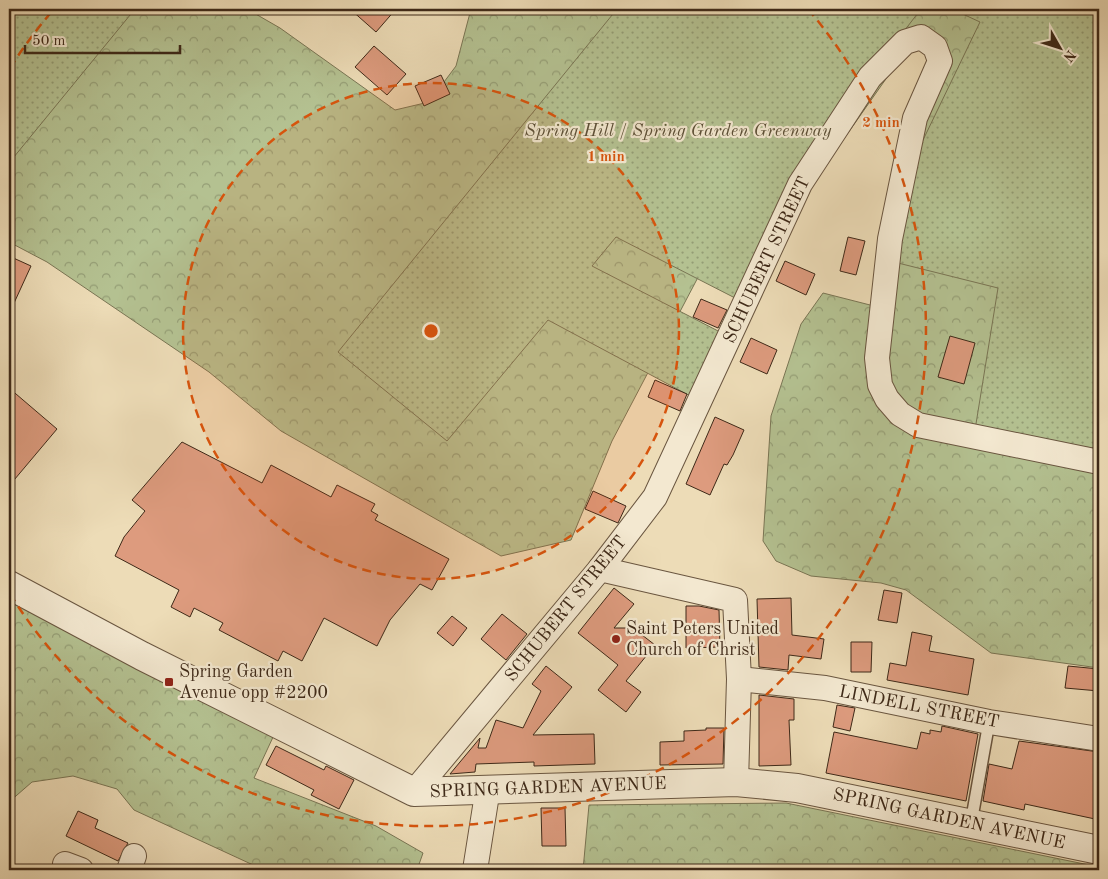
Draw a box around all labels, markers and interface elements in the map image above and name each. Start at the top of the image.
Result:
scale bar [25,22,180,54]
north arrow [1036,22,1086,72]
text: 50 m [32,34,66,49]
text: N [1060,47,1078,64]
text: 2 min [862,116,900,131]
park label: Spring Hill / Spring Garden Greenway [525,122,832,140]
text: 1 min [587,150,625,165]
street label: SCHUBERT STREET [720,174,814,346]
centre of rings [422,322,440,340]
street label: SCHUBERT STREET [502,533,630,685]
place label: Saint Peters United Church of Christ [626,620,779,659]
marker: Saint Peters United Church of Christ [610,633,622,645]
place label: Spring Garden Avenue opp #2200 [179,663,328,702]
marker: Spring Garden Avenue opp #2200 [163,676,175,688]
street label: LINDELL STREET [837,683,1001,731]
street label: SPRING GARDEN AVENUE [429,775,667,801]
street label: SPRING GARDEN AVENUE [831,786,1067,852]

